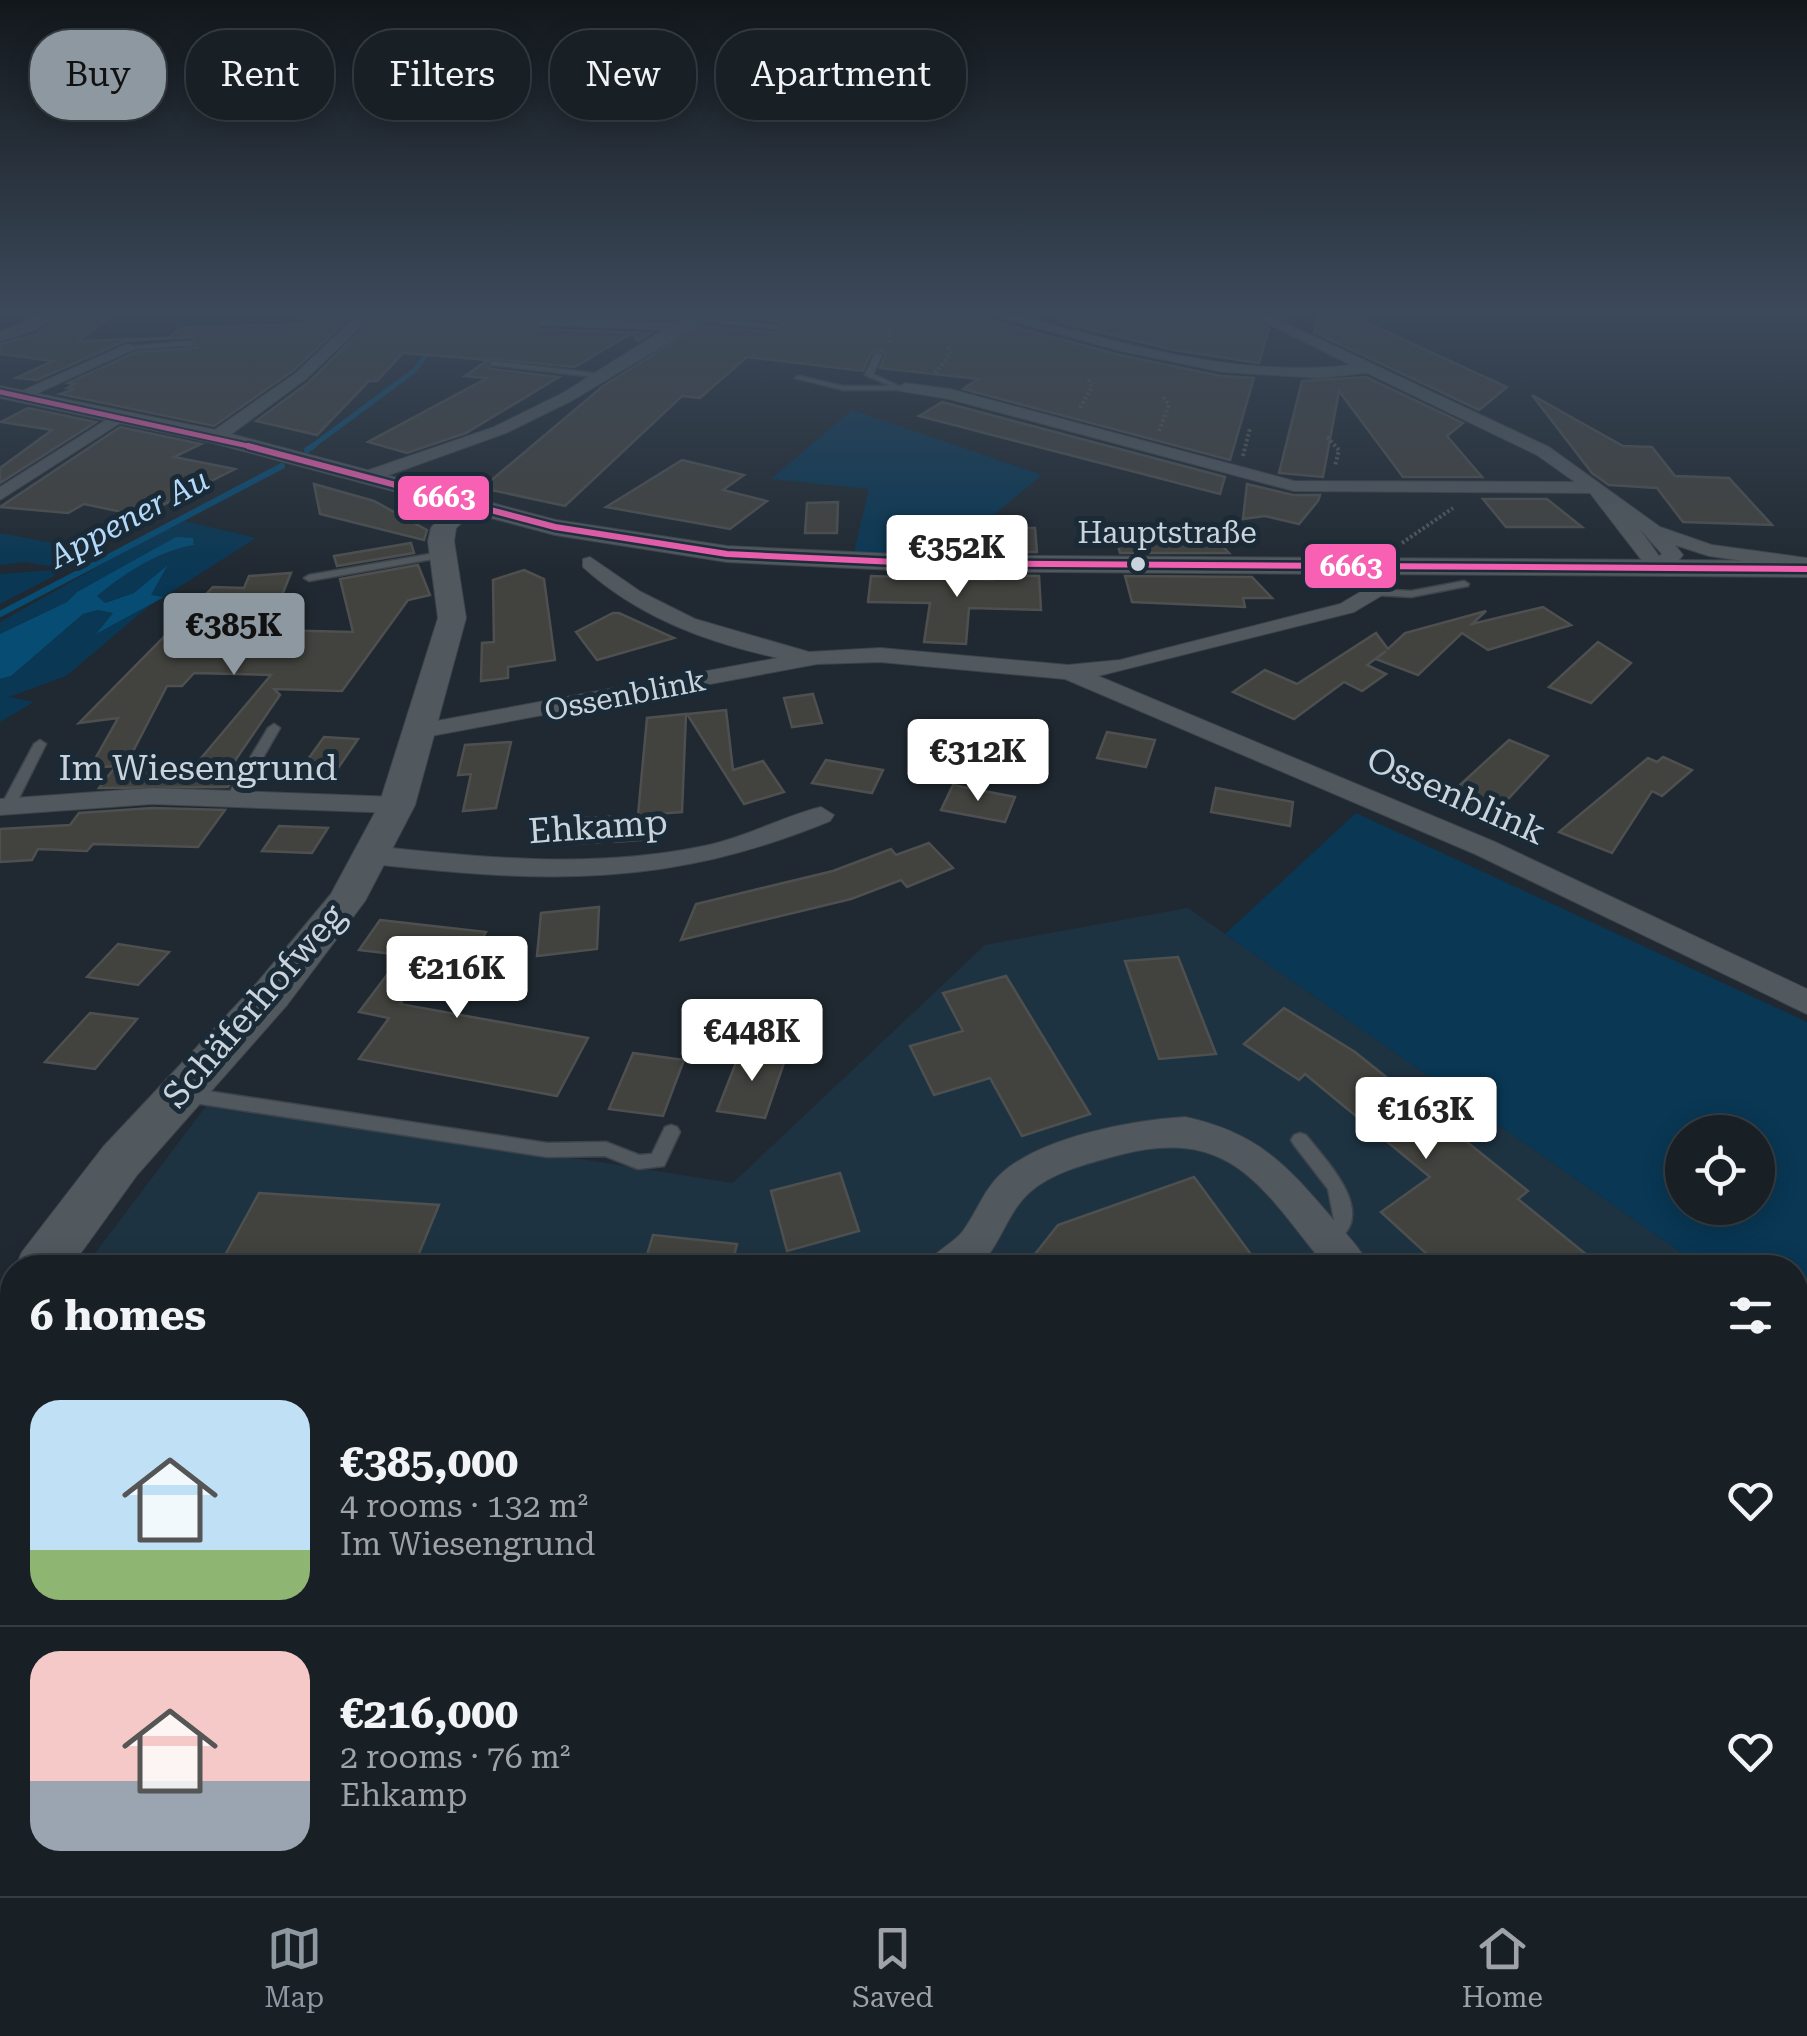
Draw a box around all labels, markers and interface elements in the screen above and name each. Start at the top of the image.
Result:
chip: Buy [30,30,166,120]
chip: Rent [186,30,334,120]
chip: Filters [354,30,530,120]
chip: New [550,30,696,120]
chip: Apartment [716,30,966,120]
water label: Appener Au [41,460,215,577]
line badge: 6663 [396,474,491,522]
text: 6663 [413,481,476,514]
pin: €352K [887,515,1027,600]
street label: Hauptstraße [1077,515,1257,550]
text: €352K [909,528,1005,566]
line badge: 6663 [1303,542,1398,590]
text: 6663 [1320,550,1383,583]
unlabelled marker [1128,554,1148,574]
pin: €385K [164,593,304,678]
text: €385K [186,606,282,644]
street label: Ossenblink [541,662,709,728]
pin: €312K [908,719,1048,804]
text: €312K [930,732,1026,770]
street label: Ossenblink [1361,738,1551,854]
street label: Im Wiesengrund [58,748,338,789]
street label: Ehkamp [527,802,669,852]
street label: Schäferhofweg [155,896,354,1116]
pin: €216K [387,936,527,1021]
text: €216K [409,949,505,987]
pin: €448K [682,999,822,1084]
text: €448K [704,1012,800,1050]
pin: €163K [1356,1077,1496,1162]
text: €163K [1378,1090,1474,1128]
map controls [1665,1115,1775,1225]
button: locate [1665,1115,1775,1225]
icon: filters [1723,1288,1778,1343]
text: 6 homes [30,1291,206,1340]
text: €385,000 [340,1438,518,1487]
icon: home [110,1440,230,1560]
icon: heart [1723,1473,1778,1528]
text: 4 rooms · 132 m² [340,1487,588,1525]
text: Im Wiesengrund [340,1525,595,1563]
text: €216,000 [340,1689,518,1738]
icon: home [110,1691,230,1811]
icon: heart [1723,1724,1778,1779]
text: 2 rooms · 76 m² [340,1738,570,1776]
text: Ehkamp [340,1776,467,1814]
tab: Map [264,1921,324,2014]
tab: Saved [852,1921,933,2014]
tab: Home [1462,1921,1543,2014]

